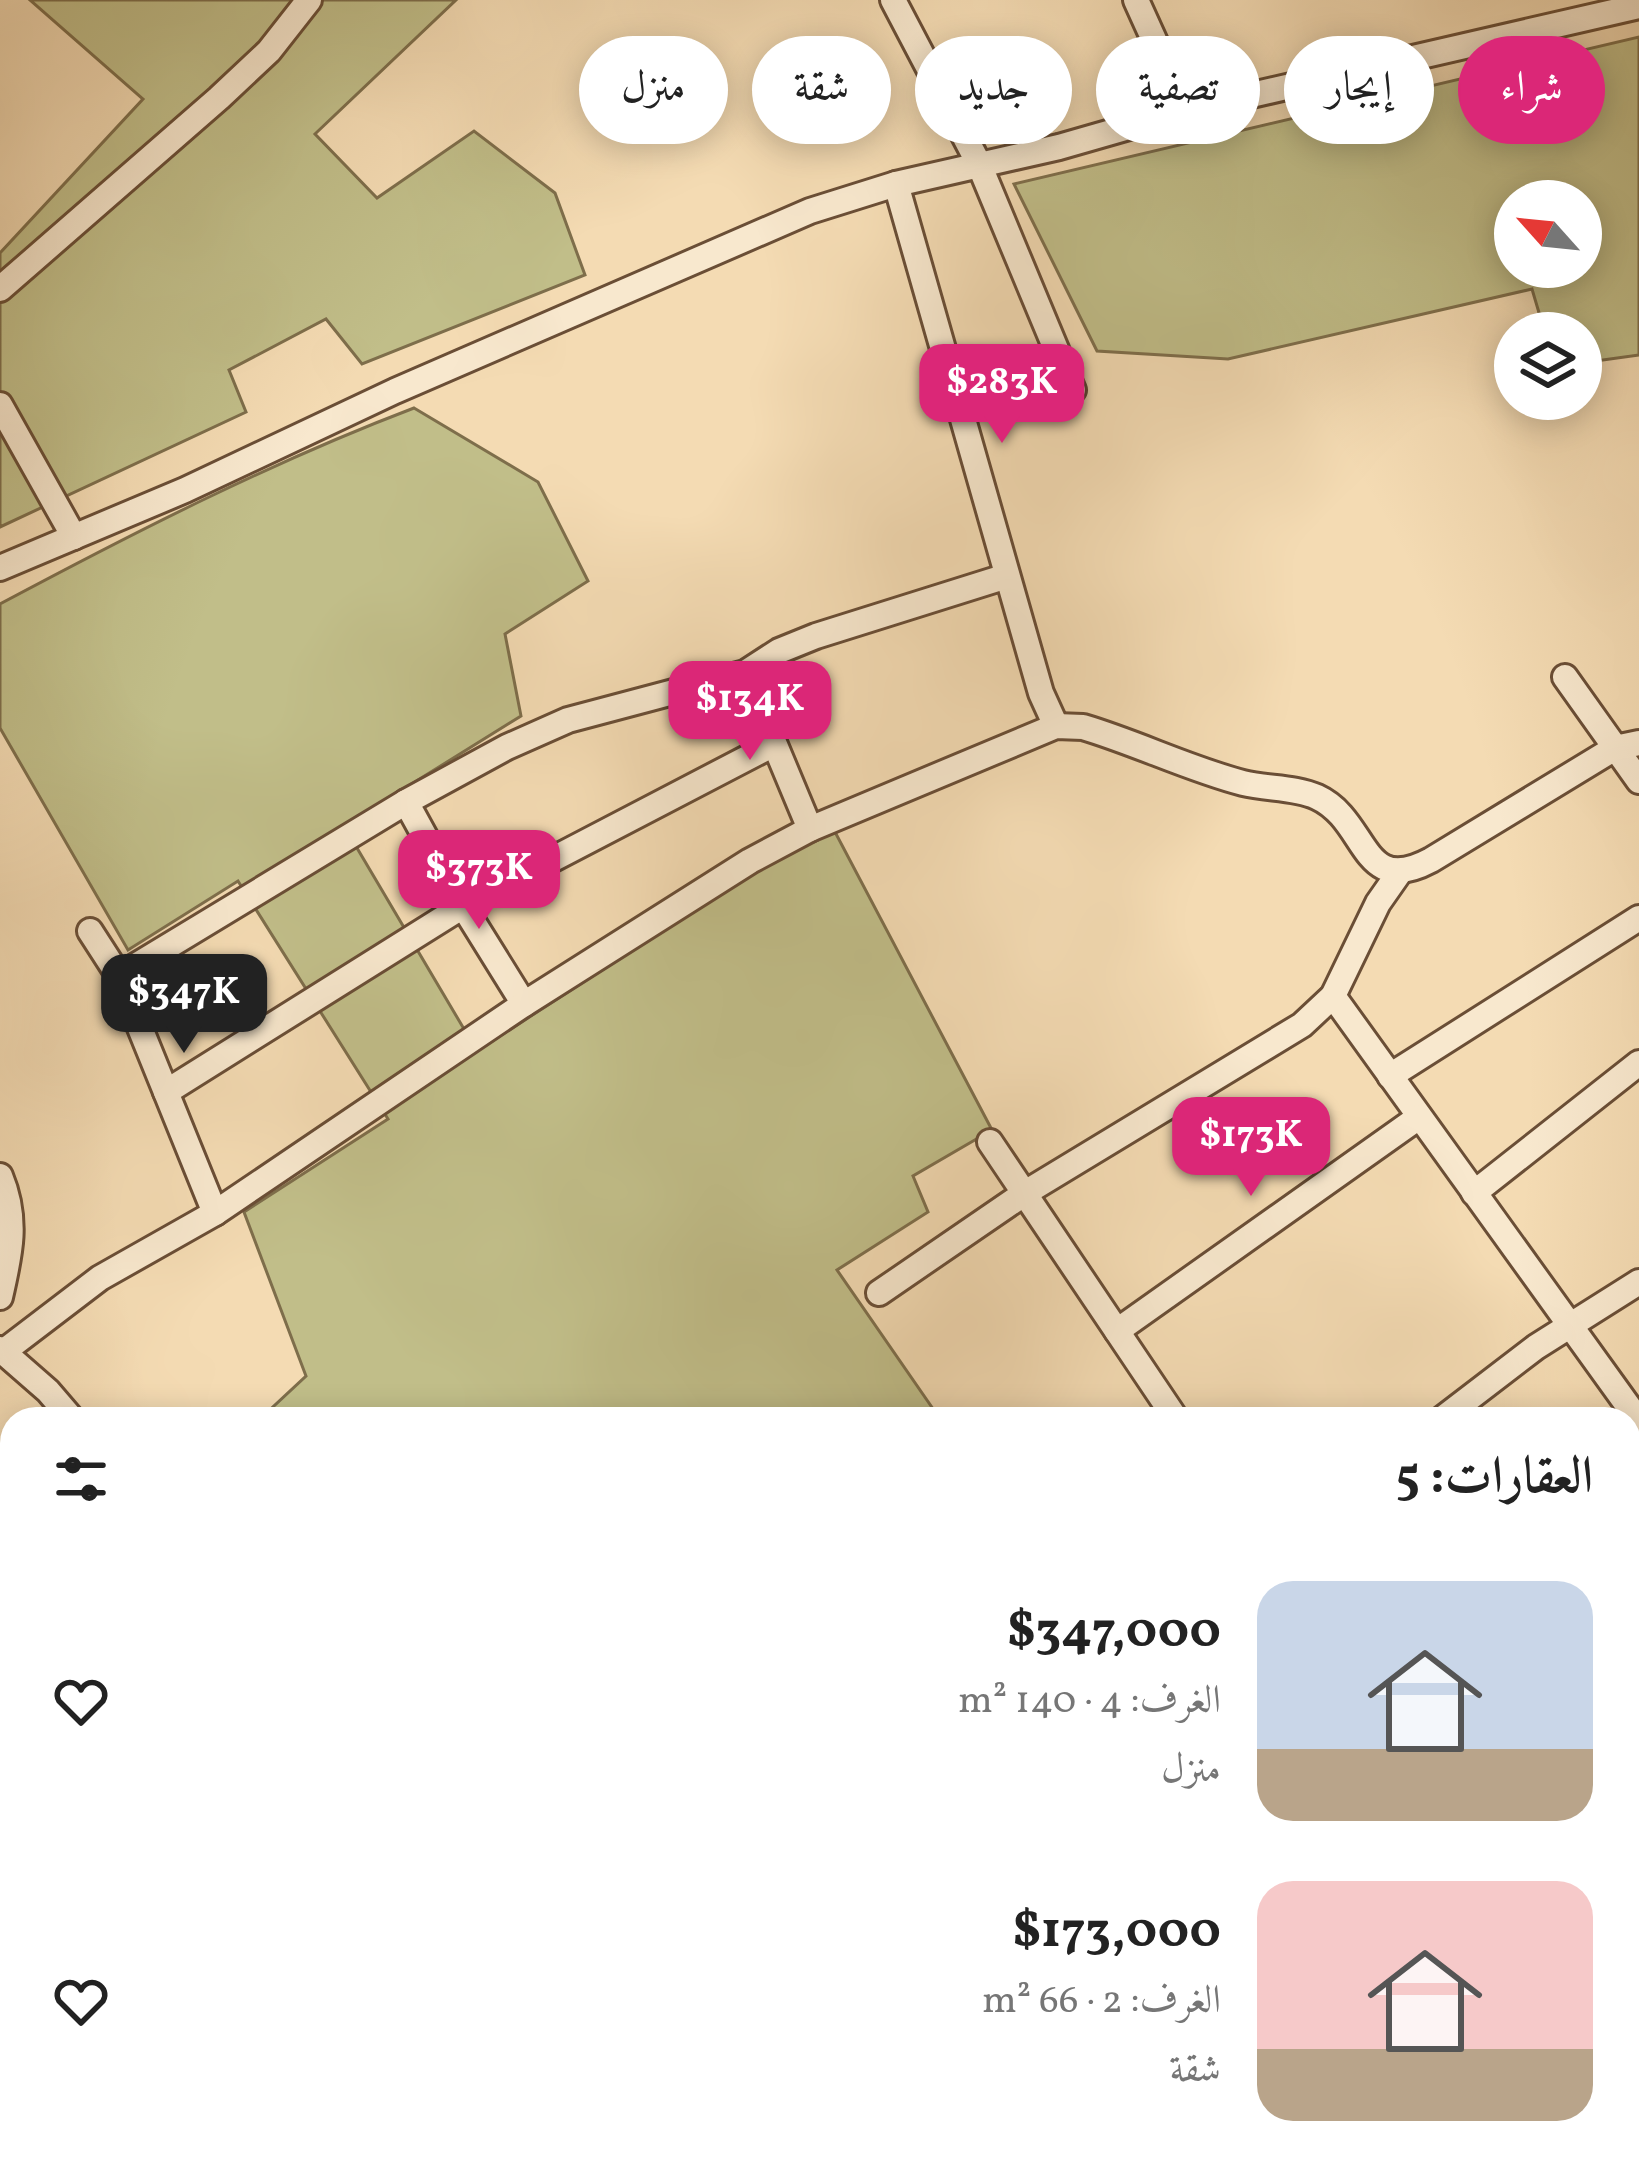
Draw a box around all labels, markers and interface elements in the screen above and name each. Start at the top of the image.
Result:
chip: منزل [579,36,728,144]
chip: شقة [752,36,891,144]
chip: جديد [915,36,1072,144]
chip: تصفية [1096,36,1260,144]
chip: إيجار [1284,36,1434,144]
chip: شراء [1458,36,1605,144]
north arrow [1494,180,1602,288]
map controls [1494,180,1602,420]
button: layers [1494,312,1602,420]
pin: $283K [918,344,1086,446]
text: $283K [946,356,1058,410]
pin: $134K [666,661,834,763]
text: $134K [695,673,805,727]
pin: $373K [395,830,563,932]
text: $373K [425,842,533,896]
pin: $347K [100,954,268,1056]
text: $347K [128,966,240,1020]
pin: $173K [1167,1097,1335,1199]
text: $173K [1199,1109,1303,1163]
text: العقارات: 5 [1396,1443,1593,1514]
icon: filters [48,1446,114,1512]
text: $347,000 [1007,1597,1221,1668]
icon: home [1353,1629,1497,1773]
icon: heart [48,1668,114,1734]
text: الغرف: 4 · 140 m² [958,1675,1221,1729]
text: منزل [1161,1744,1221,1798]
text: $173,000 [1012,1897,1221,1968]
icon: home [1353,1929,1497,2073]
icon: heart [48,1968,114,2034]
text: الغرف: 2 · 66 m² [982,1975,1221,2029]
text: شقة [1169,2044,1221,2098]

